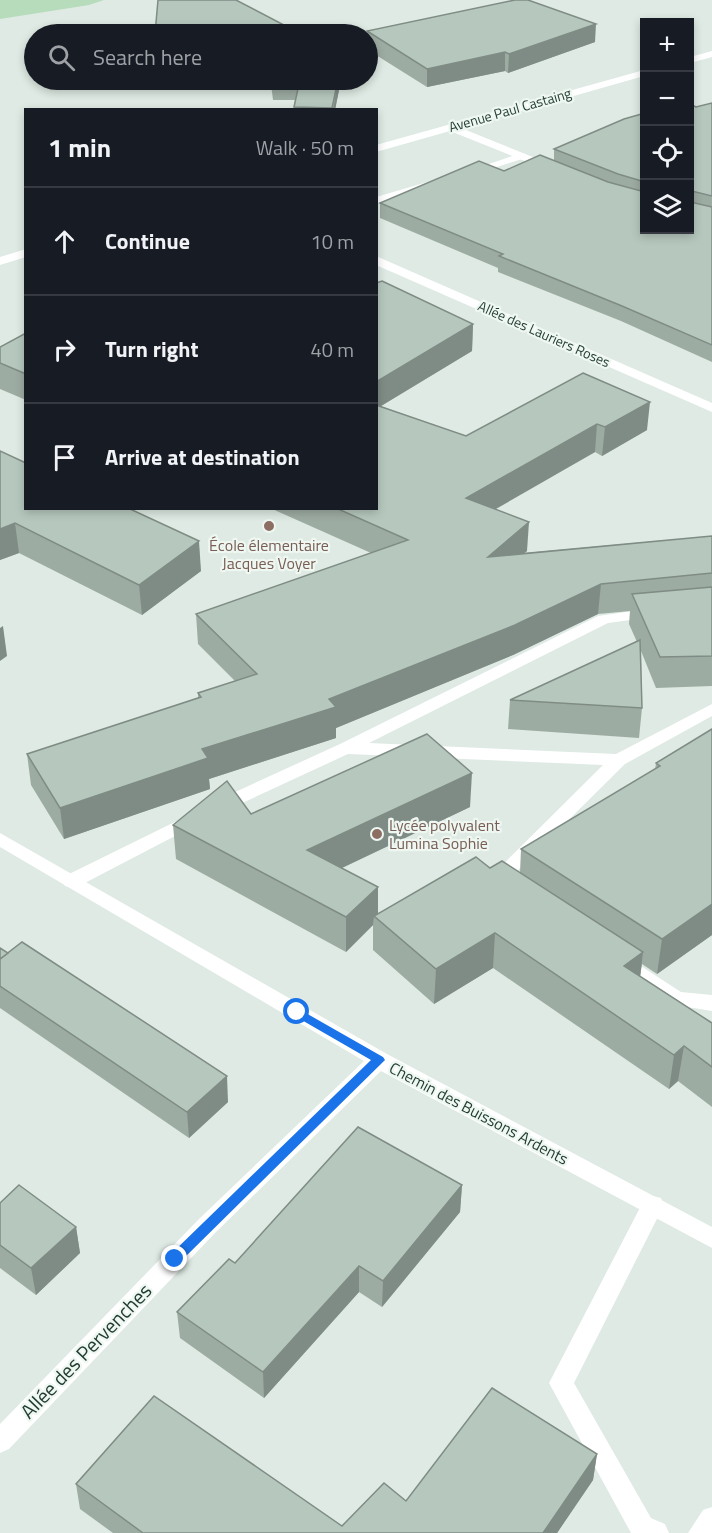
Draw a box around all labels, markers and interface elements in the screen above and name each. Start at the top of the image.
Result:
map controls [640,18,694,234]
button: + [640,18,694,72]
search box [24,24,378,90]
text: Search here [93,40,202,74]
icon: search [45,41,78,74]
button: − [640,72,694,126]
street label: Avenue Paul Castaing [446,82,574,137]
button: locate [640,126,694,180]
text: 1 min [48,128,111,167]
text: Walk · 50 m [256,132,354,163]
button: layers [640,180,694,234]
text: Continue [105,224,190,258]
icon: ahead [48,225,81,258]
text: 10 m [310,226,354,257]
street label: Allée des Lauriers Roses [475,295,614,372]
text: Turn right [105,332,199,366]
icon: right [48,333,81,366]
text: 40 m [310,334,354,365]
text: Arrive at destination [105,440,300,474]
icon: arrive [48,441,81,474]
marker: École élementaire Jacques Voyer [262,519,276,533]
place label: École élementaire Jacques Voyer [209,533,329,575]
place label: Lycée polyvalent Lumina Sophie [389,813,500,855]
marker: Lycée polyvalent Lumina Sophie [370,827,384,841]
route start [283,998,309,1024]
street label: Chemin des Buissons Ardents [385,1056,573,1170]
route end [161,1245,187,1271]
street label: Allée des Pervenches [13,1276,159,1425]

